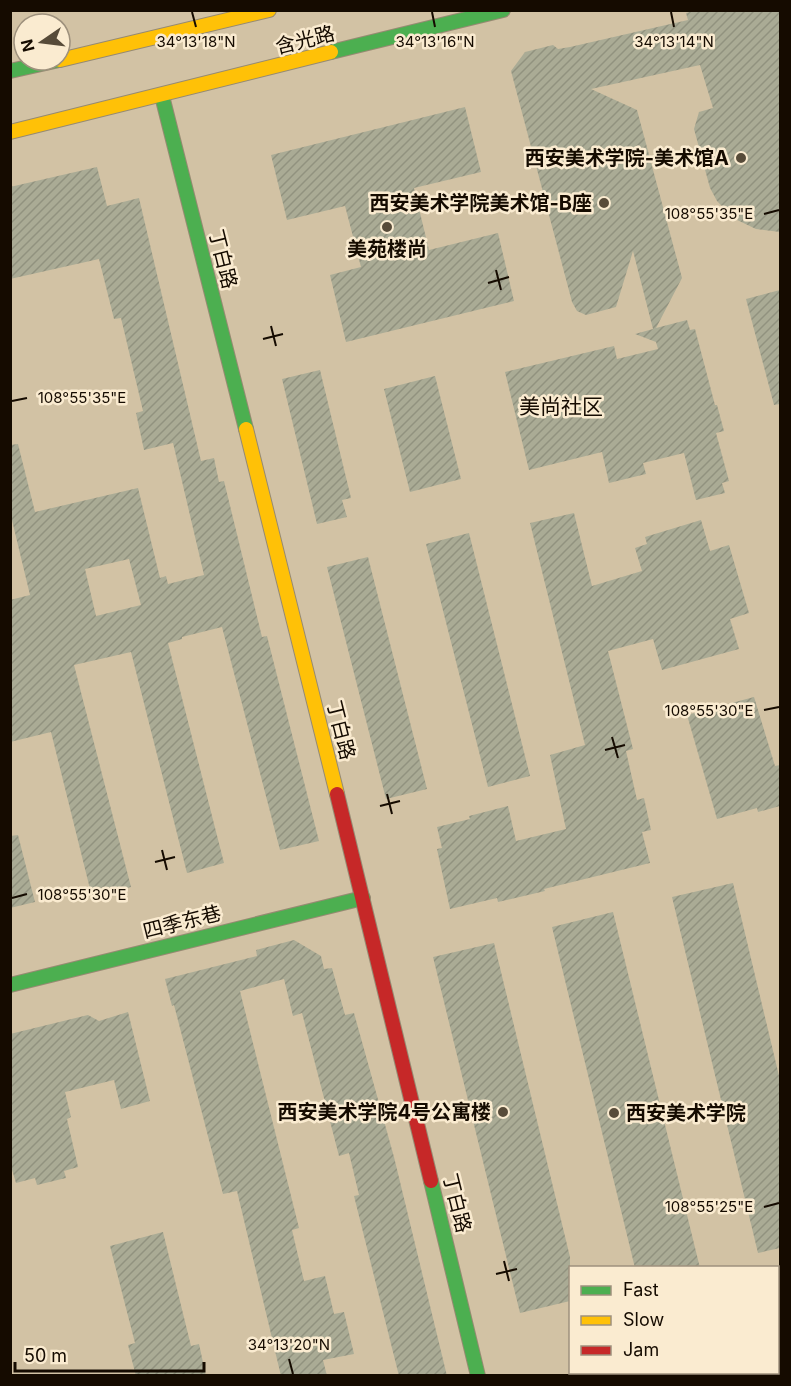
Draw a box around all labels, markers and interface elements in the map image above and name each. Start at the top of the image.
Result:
north arrow [12,12,72,72]
street label: 含光路 [273,21,337,59]
text: 34°13'18"N [156,32,236,51]
text: 34°13'16"N [395,32,475,51]
text: 34°13'14"N [634,32,714,51]
text: N [16,37,39,54]
place label: 西安美术学院-美术馆A [525,146,729,170]
marker: 西安美术学院-美术馆A [734,151,748,165]
place label: 西安美术学院美术馆-B座 [369,191,592,215]
marker: 西安美术学院美术馆-B座 [597,196,611,210]
text: 108°55'35"E [665,204,753,223]
marker: 美苑楼尚 [380,220,394,234]
street label: 丁白路 [204,227,242,291]
place label: 美苑楼尚 [347,237,427,261]
text: 108°55'35"E [38,388,126,407]
district label: 美尚社区 [519,394,603,419]
street label: 丁白路 [322,698,360,762]
text: 108°55'30"E [665,701,753,720]
text: 108°55'30"E [38,885,126,904]
street label: 四季东巷 [140,901,224,943]
place label: 西安美术学院4号公寓楼 [277,1100,491,1124]
place label: 西安美术学院 [626,1101,746,1125]
marker: 西安美术学院4号公寓楼 [496,1105,510,1119]
marker: 西安美术学院 [607,1106,621,1120]
street label: 丁白路 [438,1171,476,1235]
text: 108°55'25"E [665,1197,753,1216]
legend [569,1266,779,1374]
text: Fast [623,1279,659,1300]
text: Slow [623,1309,664,1330]
scale bar [15,1335,204,1373]
text: 34°13'20"N [248,1335,330,1354]
text: Jam [623,1339,659,1360]
text: 50 m [24,1345,67,1366]

